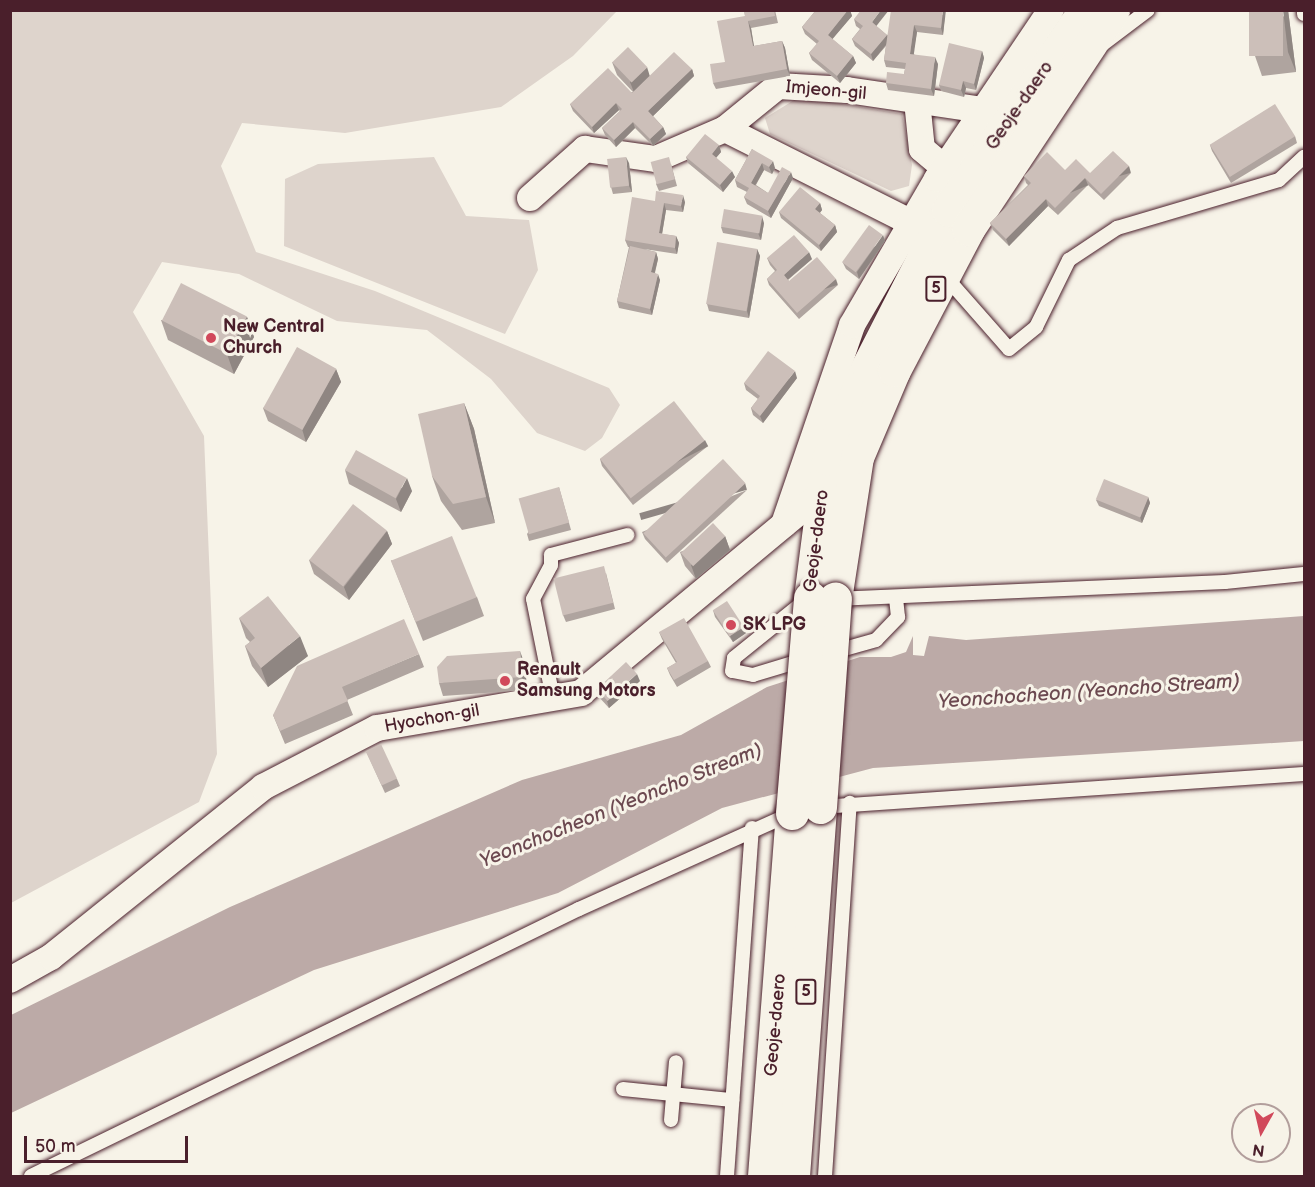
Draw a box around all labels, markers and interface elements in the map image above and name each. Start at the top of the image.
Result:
street label: Geoje-daero [982,58,1058,154]
street label: Imjeon-gil [785,77,867,105]
road number: 5 [924,276,948,302]
place label: New Central Church [223,317,324,360]
marker: New Central Church [204,331,218,345]
street label: Geoje-daero [800,489,834,593]
place label: SK LPG [743,614,806,636]
marker: SK LPG [724,618,738,632]
place label: Renault Samsung Motors [517,660,655,702]
water label: Yeonchocheon (Yeoncho Stream) [937,669,1241,715]
marker: Renault Samsung Motors [498,674,512,688]
street label: Hyochon-gil [383,700,481,738]
water label: Yeonchocheon (Yeoncho Stream) [476,738,766,874]
street label: Geoje-daero [761,973,791,1077]
road number: 5 [794,979,818,1005]
north arrow [1231,1103,1291,1163]
scale bar [27,1124,190,1162]
text: 50 m [35,1136,76,1157]
text: N [1251,1139,1266,1160]

